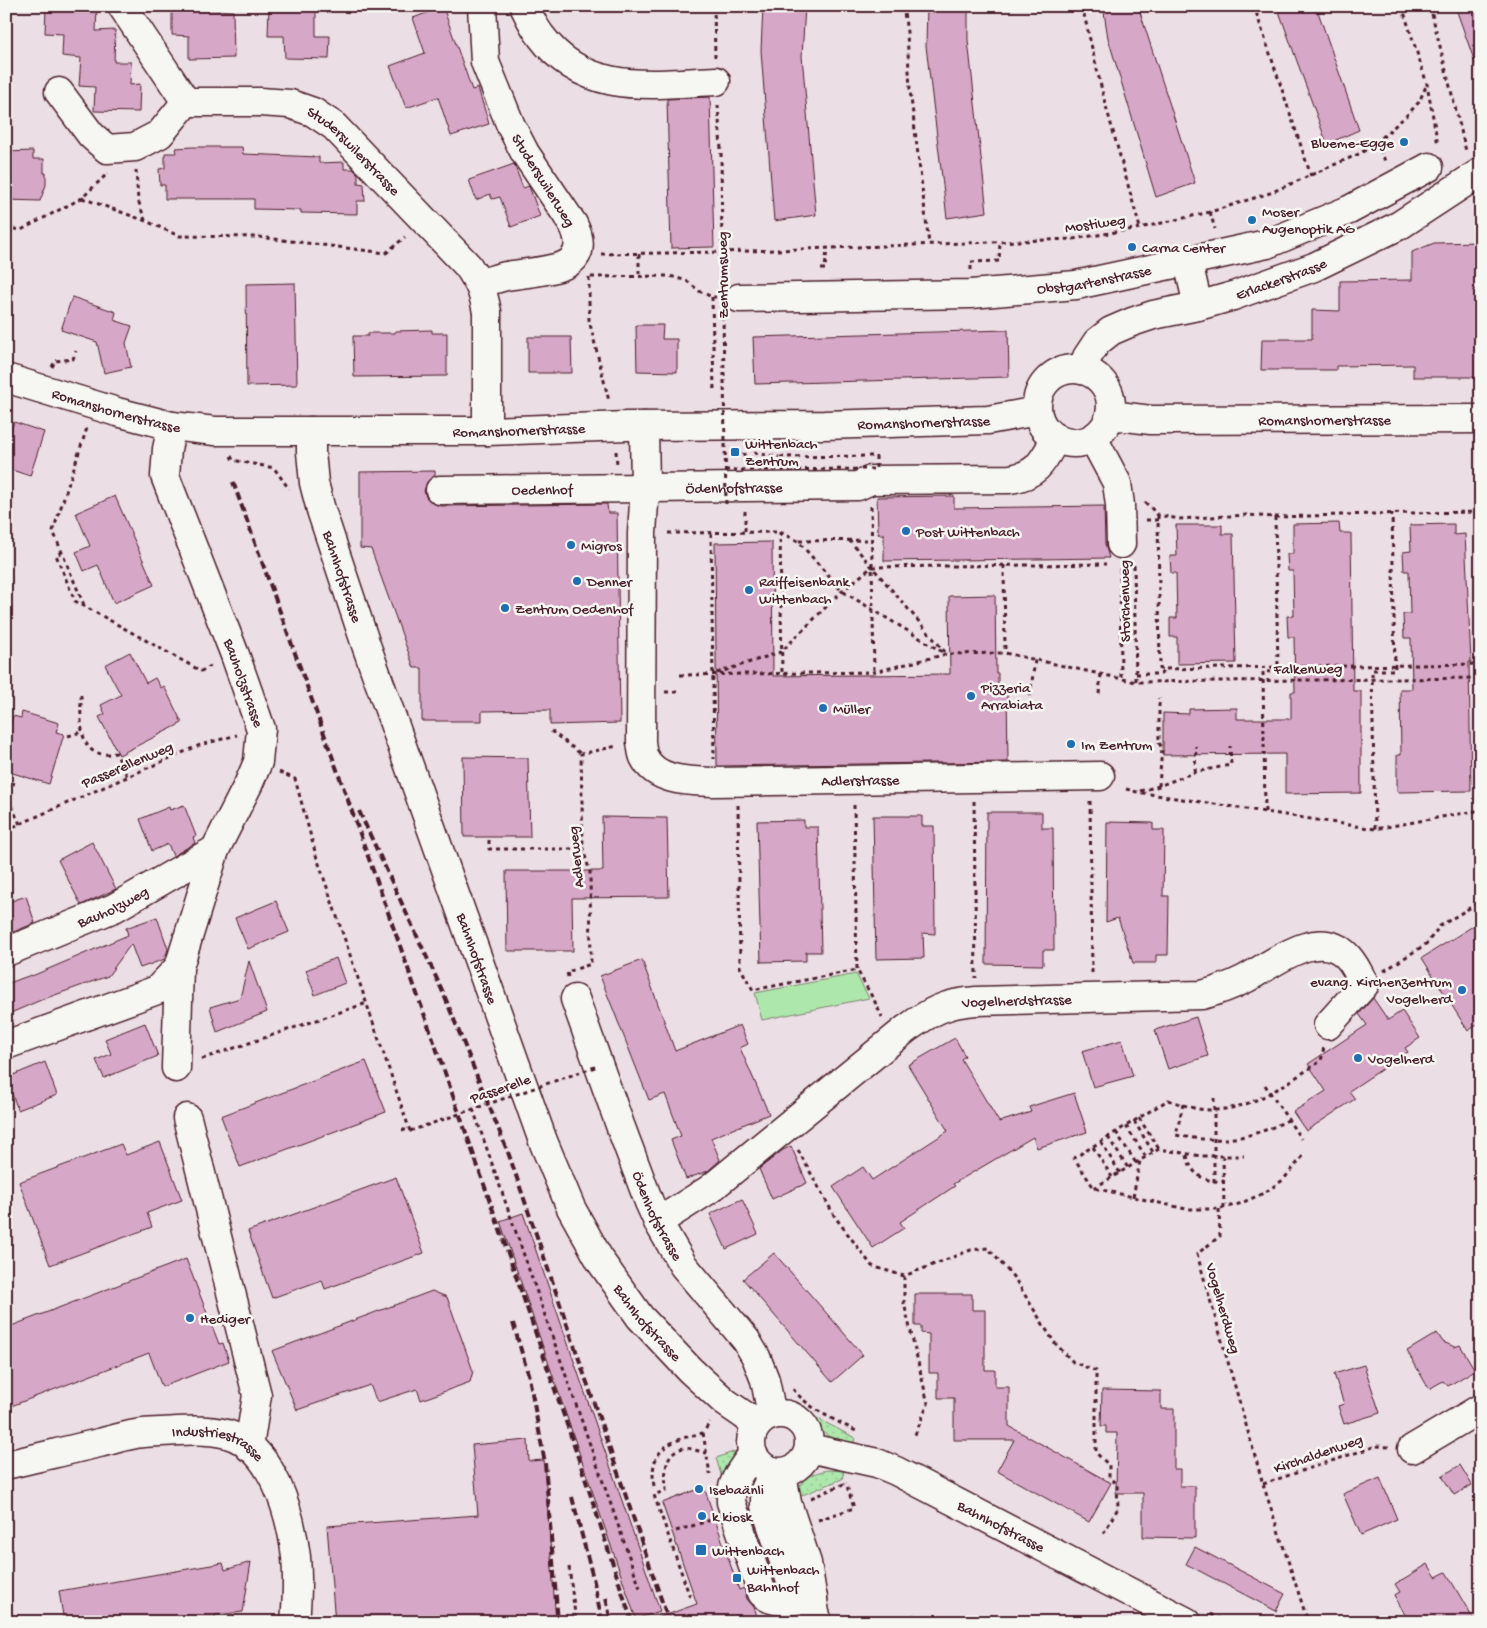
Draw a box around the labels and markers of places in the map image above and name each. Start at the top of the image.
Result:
place label: Blueme-Egge [1310,135,1394,153]
marker: Blueme-Egge [1398,136,1410,148]
place label: Moser Augenoptik AG [1262,204,1355,239]
marker: Moser Augenoptik AG [1246,214,1258,226]
place label: Carna Center [1142,240,1227,258]
marker: Carna Center [1126,241,1138,253]
place label: Wittenbach Zentrum [745,436,818,471]
marker: Wittenbach Zentrum [729,446,741,458]
place label: Post Wittenbach [915,524,1020,542]
marker: Post Wittenbach [900,525,912,537]
place label: Migros [581,538,622,556]
marker: Migros [565,539,577,551]
place label: Denner [586,574,634,592]
place label: Raiffeisenbank Wittenbach [759,574,850,609]
marker: Denner [571,575,583,587]
marker: Raiffeisenbank Wittenbach [743,584,755,596]
place label: Zentrum Oedenhof [515,601,635,619]
marker: Zentrum Oedenhof [499,602,511,614]
place label: Pizzeria Arrabiata [980,680,1043,715]
marker: Pizzeria Arrabiata [965,690,977,702]
place label: Müller [833,701,872,719]
marker: Müller [817,702,829,714]
place label: Im Zentrum [1081,737,1153,755]
marker: Im Zentrum [1065,738,1077,750]
place label: evang. Kirchenzentrum Vogelherd [1310,974,1453,1009]
marker: evang. Kirchenzentrum Vogelherd [1456,984,1468,996]
place label: Vogelherd [1367,1051,1435,1069]
marker: Vogelherd [1352,1052,1364,1064]
place label: Hediger [200,1311,252,1329]
marker: Hediger [184,1312,196,1324]
place label: Isebaänli [709,1482,764,1500]
marker: Isebaänli [693,1483,705,1495]
place label: k kiosk [712,1509,753,1527]
marker: k kiosk [696,1510,708,1522]
marker: Wittenbach [694,1543,708,1557]
place label: Wittenbach [712,1543,785,1561]
place label: Wittenbach Bahnhof [746,1562,820,1597]
marker: Wittenbach Bahnhof [731,1572,743,1584]

